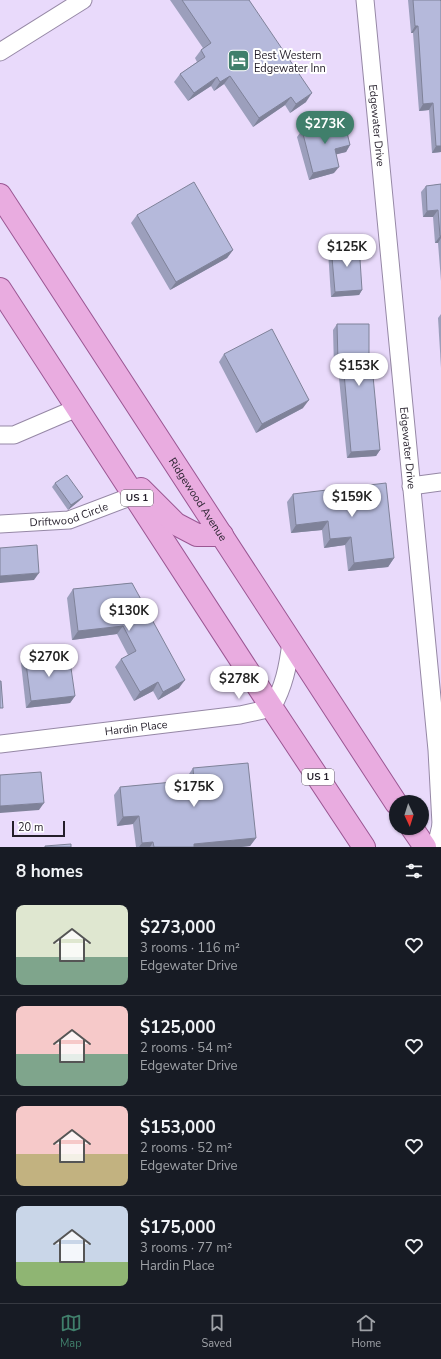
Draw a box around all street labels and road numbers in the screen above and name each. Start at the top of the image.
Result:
street label: Edgewater Drive [366,84,388,167]
street label: Edgewater Drive [397,406,419,490]
street label: Ridgewood Avenue [165,455,231,544]
road number: US 1 [121,490,153,506]
street label: Driftwood Circle [29,498,110,530]
street label: Hardin Place [104,716,168,739]
road number: US 1 [302,769,334,785]

